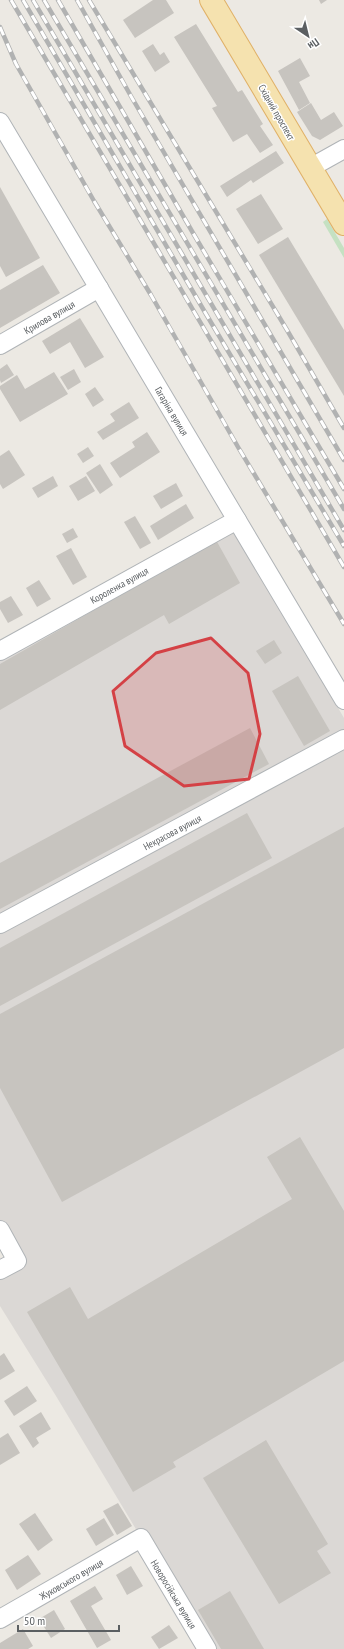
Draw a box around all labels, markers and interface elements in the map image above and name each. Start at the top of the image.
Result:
north arrow [288,16,328,56]
text: Пн [305,35,322,53]
street label: Східний проспект [255,82,298,143]
street label: Крилова вулиця [21,298,77,337]
street label: Гагаріна вулиця [152,384,191,438]
street label: Короленка вулиця [88,564,151,607]
street label: Некрасова вулиця [141,812,204,853]
street label: Жуковського вулиця [36,1556,106,1603]
street label: Новоросійська вулиця [148,1557,199,1631]
scale bar [18,1607,119,1633]
text: 50 m [24,1613,45,1628]

